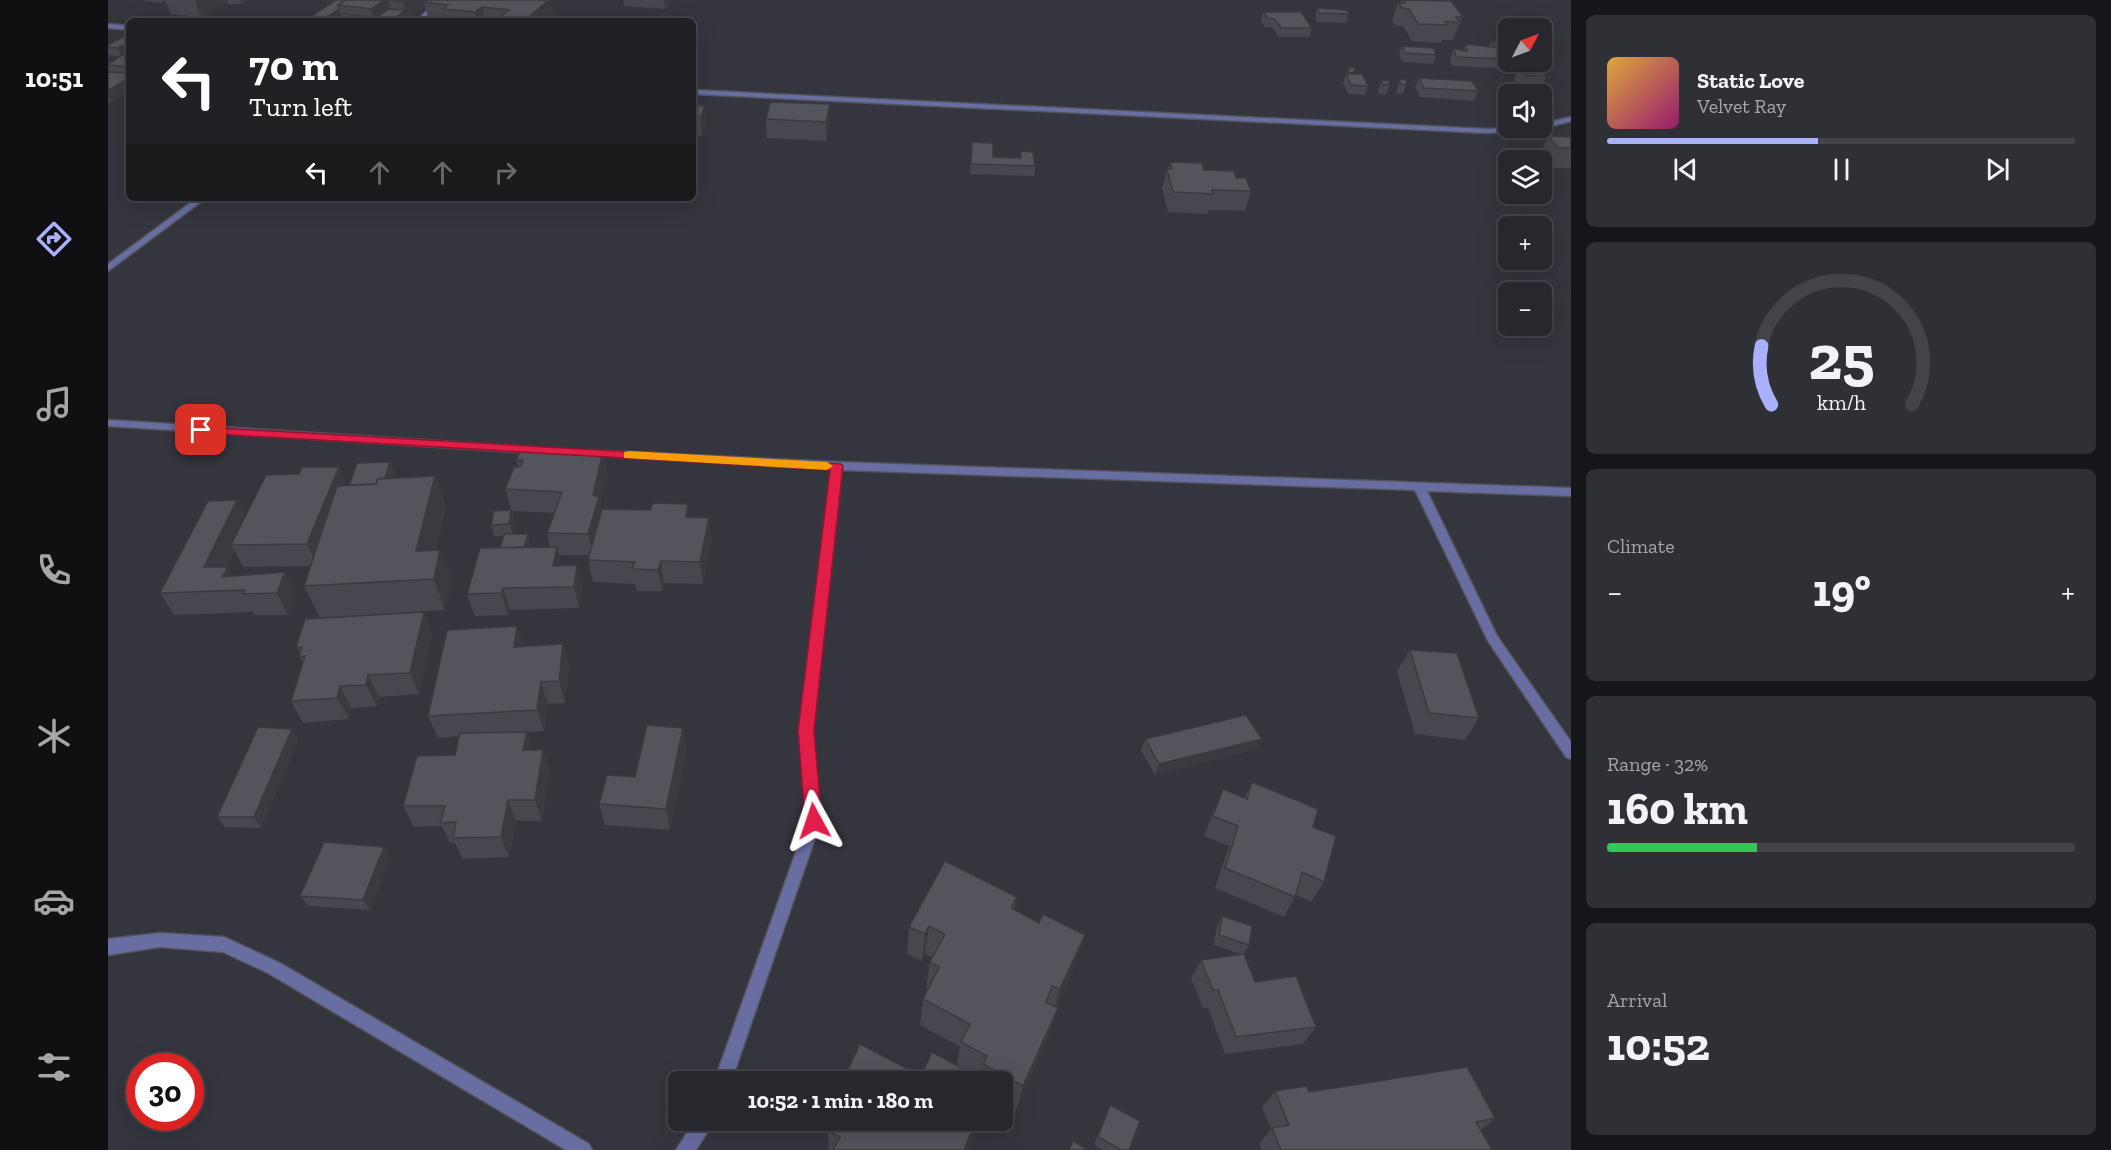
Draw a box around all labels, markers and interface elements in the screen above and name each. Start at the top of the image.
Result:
north arrow [1498,18,1552,72]
map controls [1498,18,1552,336]
text: 70 m [249,40,339,91]
icon: left [150,42,228,120]
text: 10:51 [25,62,83,94]
text: Static Love [1697,67,1804,94]
button: sound [1498,84,1552,138]
text: Turn left [249,91,352,123]
text: Velvet Ray [1697,94,1786,118]
button: layers [1498,150,1552,204]
icon: previous [1669,153,1702,186]
icon: pause [1825,153,1858,186]
icon: next [1981,153,2014,186]
icon: left [300,156,333,189]
icon: ahead [363,156,396,189]
icon: ahead [426,156,459,189]
icon: right [489,156,522,189]
button: + [1498,216,1552,270]
icon: directions [33,218,75,260]
button: − [1498,282,1552,336]
text: 25 [1808,320,1874,395]
icon: music [33,383,75,425]
text: km/h [1817,390,1865,415]
pin [175,404,226,455]
icon: arrive [184,413,217,446]
text: Climate [1607,534,1675,558]
icon: phone [33,549,75,591]
text: 19° [1813,564,1871,618]
text: − [1607,572,1622,611]
text: + [2061,572,2075,611]
icon: climate [33,715,75,757]
text: Range · 32% [1607,752,1708,776]
text: 160 km [1607,782,1748,836]
position arrow [782,789,846,853]
icon: car [33,880,75,922]
text: Arrival [1607,988,1667,1012]
text: 10:52 [1607,1018,1710,1072]
icon: filters [33,1046,75,1088]
speed limit sign: 30 [126,1053,204,1131]
text: 10:52 · 1 min · 180 m [748,1087,933,1114]

